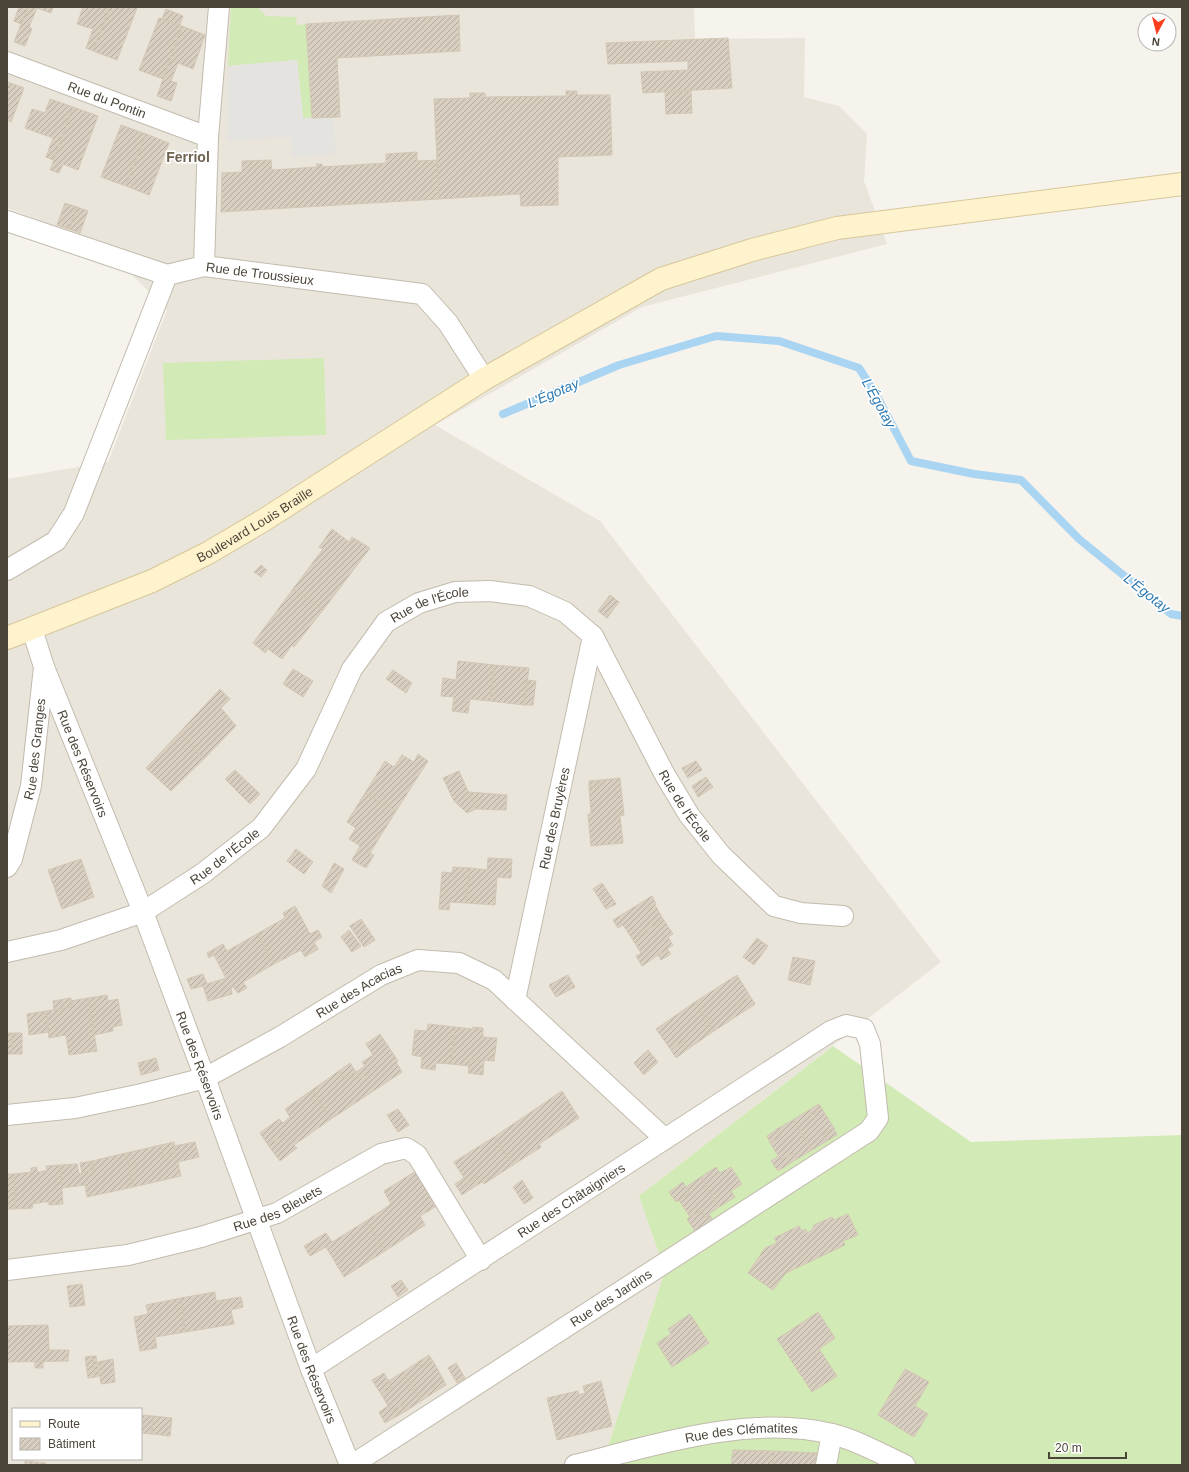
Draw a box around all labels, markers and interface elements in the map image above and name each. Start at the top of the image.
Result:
north arrow [1137,12,1177,52]
text: N [1151,35,1160,48]
street label: Rue du Pontin [66,78,149,121]
district label: Ferriol [166,149,210,165]
street label: Rue de Troussieux [205,259,315,288]
water label: L'Égotay [525,375,582,411]
water label: L'Égotay [859,375,900,431]
street label: Boulevard Louis Braille [194,483,315,565]
water label: L'Égotay [1121,570,1174,617]
street label: Rue de l'École [387,584,469,625]
street label: Rue des Granges [20,697,48,801]
street label: Rue des Réservoirs [55,708,112,820]
street label: Rue des Bruyères [536,765,572,871]
street label: Rue de l'École [656,767,715,845]
street label: Rue de l'École [187,825,262,887]
street label: Rue des Acacias [313,960,404,1021]
street label: Rue des Réservoirs [173,1009,227,1122]
street label: Rue des Châtaigniers [514,1159,628,1240]
street label: Rue des Bleuets [231,1182,325,1234]
street label: Rue des Jardins [568,1266,655,1330]
street label: Rue des Réservoirs [285,1314,340,1426]
legend [12,1408,142,1460]
text: Route [48,1417,80,1431]
street label: Rue des Clématites [683,1420,799,1445]
scale bar [1049,1434,1126,1460]
text: Bâtiment [48,1437,96,1451]
text: 20 m [1055,1441,1082,1455]

